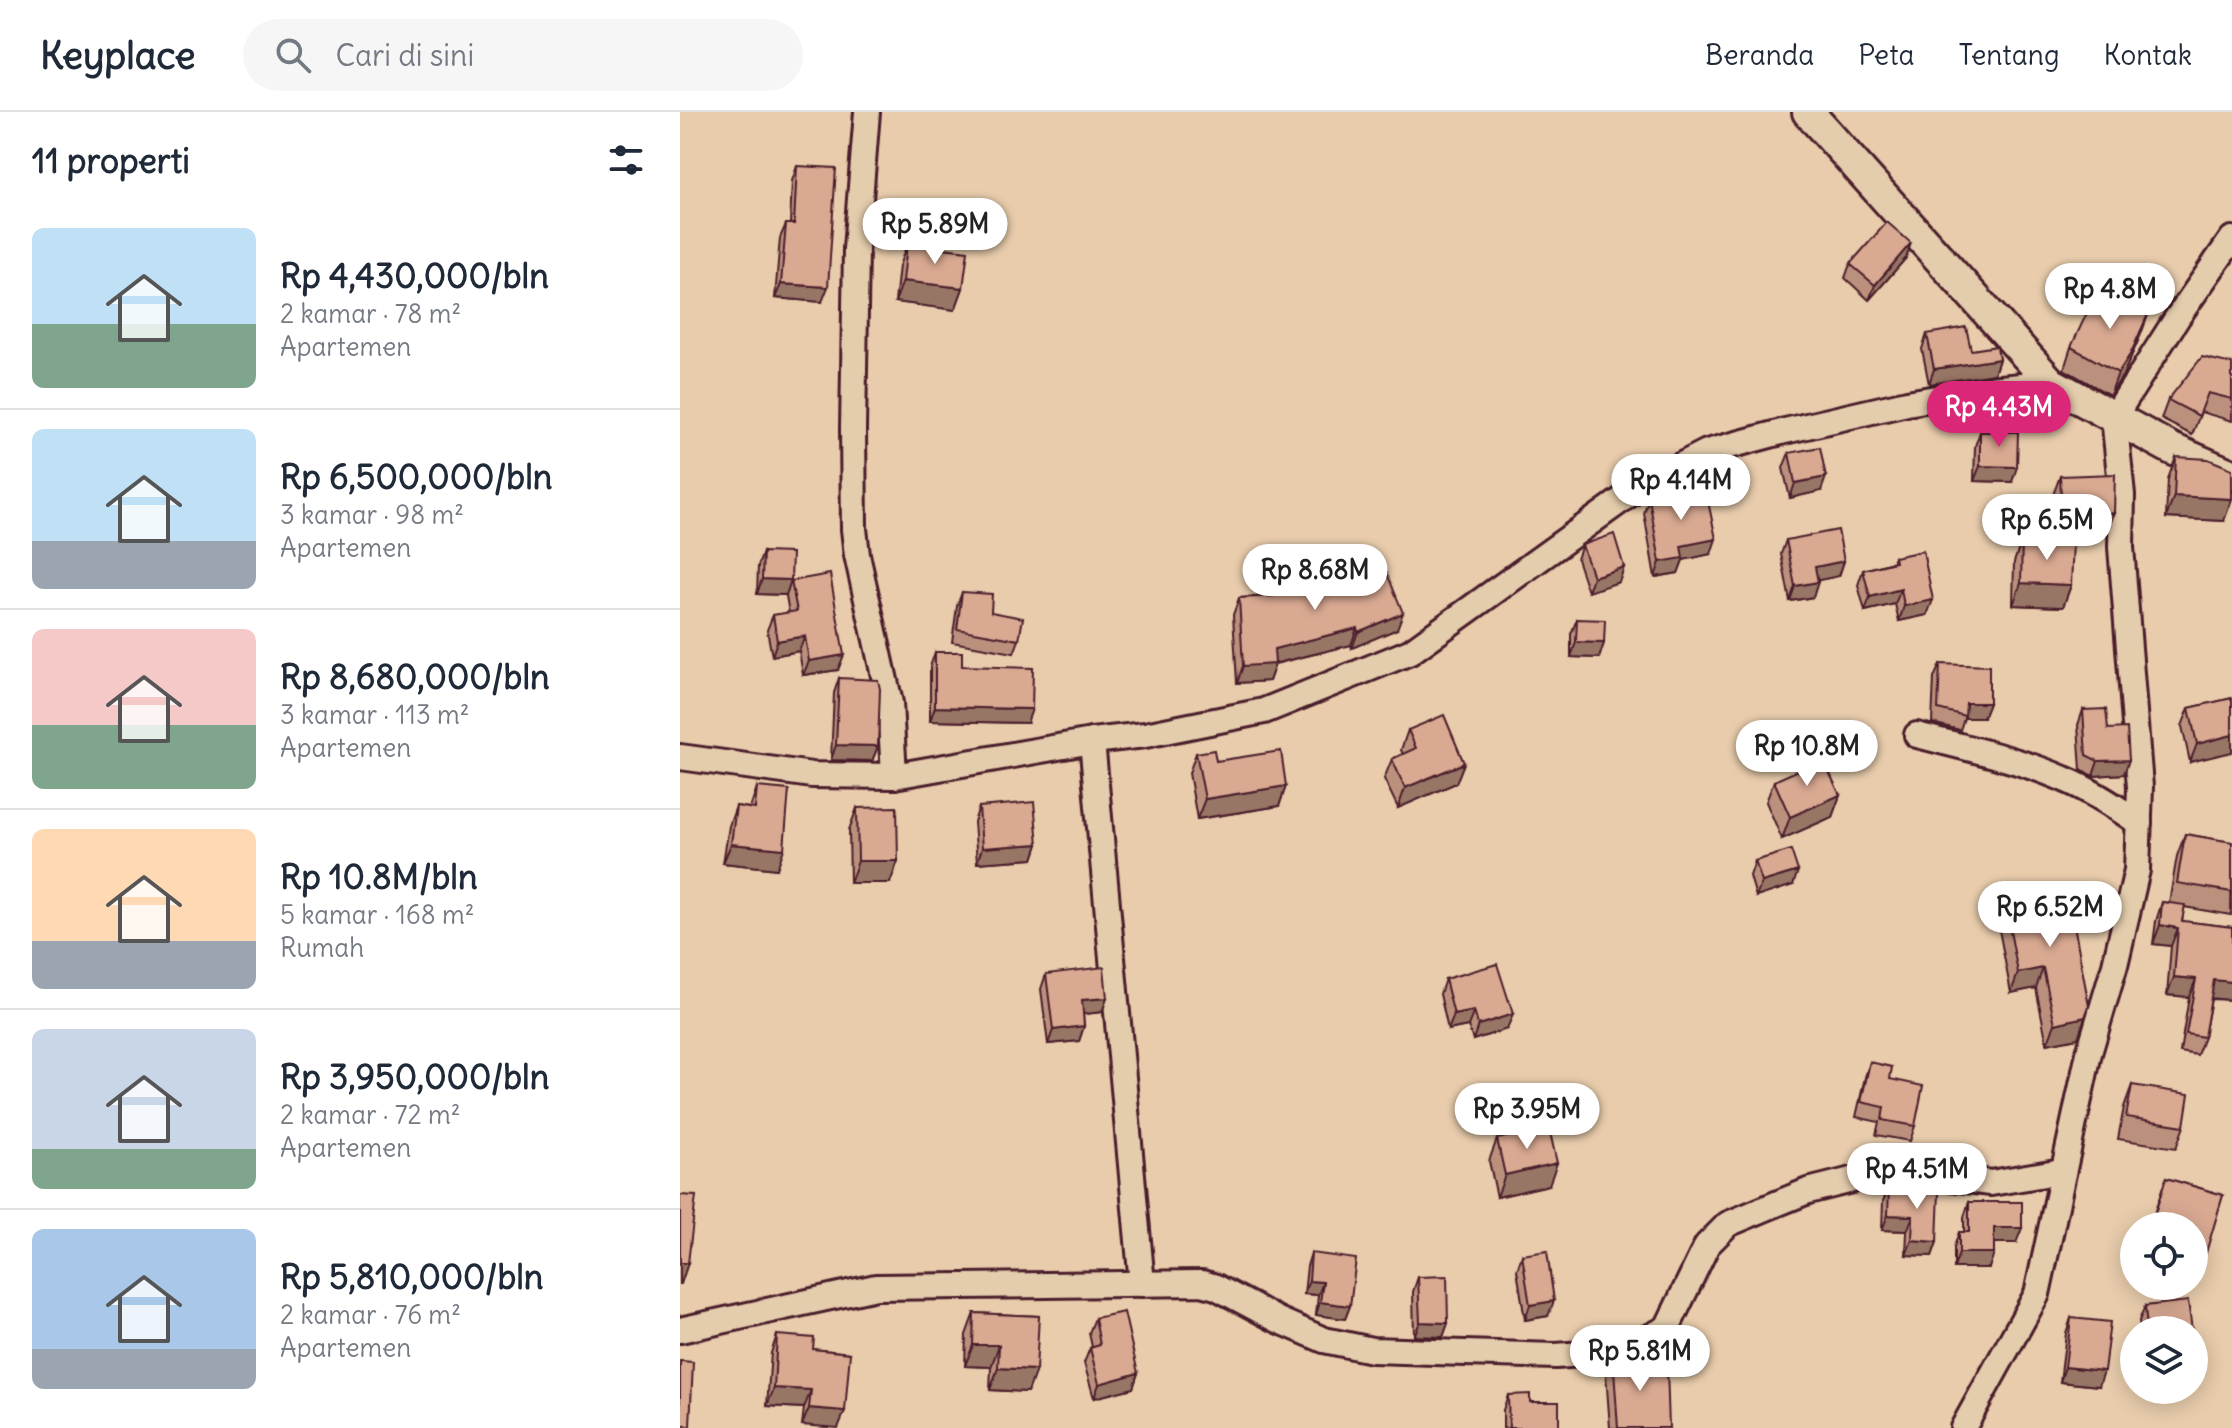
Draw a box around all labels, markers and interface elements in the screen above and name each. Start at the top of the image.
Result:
search box [243,19,803,91]
text: Keyplace [40,32,195,79]
icon: search [271,33,315,77]
text: Cari di sini [335,36,474,74]
text: Beranda [1705,37,1814,73]
text: Peta [1858,37,1915,73]
text: Tentang [1959,37,2060,73]
text: Kontak [2104,37,2192,73]
icon: filters [604,138,648,182]
text: 11 properti [32,139,190,182]
pin: Rp 5.89M [852,198,1018,266]
text: Rp 5.89M [881,207,989,240]
text: Rp 4,430,000/bln [280,254,549,297]
icon: home [96,260,192,356]
pin: Rp 4.8M [2036,263,2184,331]
text: Rp 4.8M [2063,272,2157,305]
text: 2 kamar · 78 m² [280,297,461,330]
text: Apartemen [280,330,411,363]
pin: Rp 4.43M [1916,381,2082,449]
text: Rp 4.43M [1945,390,2053,423]
pin: Rp 4.14M [1598,454,1764,522]
text: Rp 6,500,000/bln [280,455,552,498]
icon: home [96,461,192,557]
text: Rp 4.14M [1629,463,1733,496]
pin: Rp 6.5M [1973,494,2121,562]
text: 3 kamar · 98 m² [280,498,464,531]
text: Rp 6.5M [2000,503,2094,536]
text: Apartemen [280,531,411,564]
pin: Rp 8.68M [1232,544,1398,612]
text: Rp 8.68M [1261,553,1370,586]
text: Rp 8,680,000/bln [280,655,550,698]
icon: home [96,661,192,757]
text: 3 kamar · 113 m² [280,698,469,731]
pin: Rp 10.8M [1724,720,1890,788]
text: Rp 10.8M [1754,729,1860,762]
text: Apartemen [280,731,411,764]
text: Rp 10.8M/bln [280,855,478,898]
icon: home [96,861,192,957]
pin: Rp 6.52M [1967,881,2133,949]
text: Rp 6.52M [1996,890,2104,923]
text: 5 kamar · 168 m² [280,898,474,931]
text: Rumah [280,931,364,964]
text: Rp 3,950,000/bln [280,1055,549,1098]
icon: home [96,1061,192,1157]
pin: Rp 3.95M [1444,1083,1610,1151]
text: Rp 3.95M [1473,1092,1581,1125]
text: 2 kamar · 72 m² [280,1098,460,1131]
text: Apartemen [280,1131,411,1164]
pin: Rp 4.51M [1834,1143,2000,1211]
text: Rp 4.51M [1865,1152,1969,1185]
map controls [2120,1212,2208,1404]
button: locate [2120,1212,2208,1300]
text: Rp 5,810,000/bln [280,1255,544,1298]
icon: home [96,1261,192,1357]
text: 2 kamar · 76 m² [280,1298,461,1331]
button: layers [2120,1316,2208,1404]
pin: Rp 5.81M [1557,1325,1723,1393]
text: Apartemen [280,1331,411,1364]
text: Rp 5.81M [1588,1334,1692,1367]

